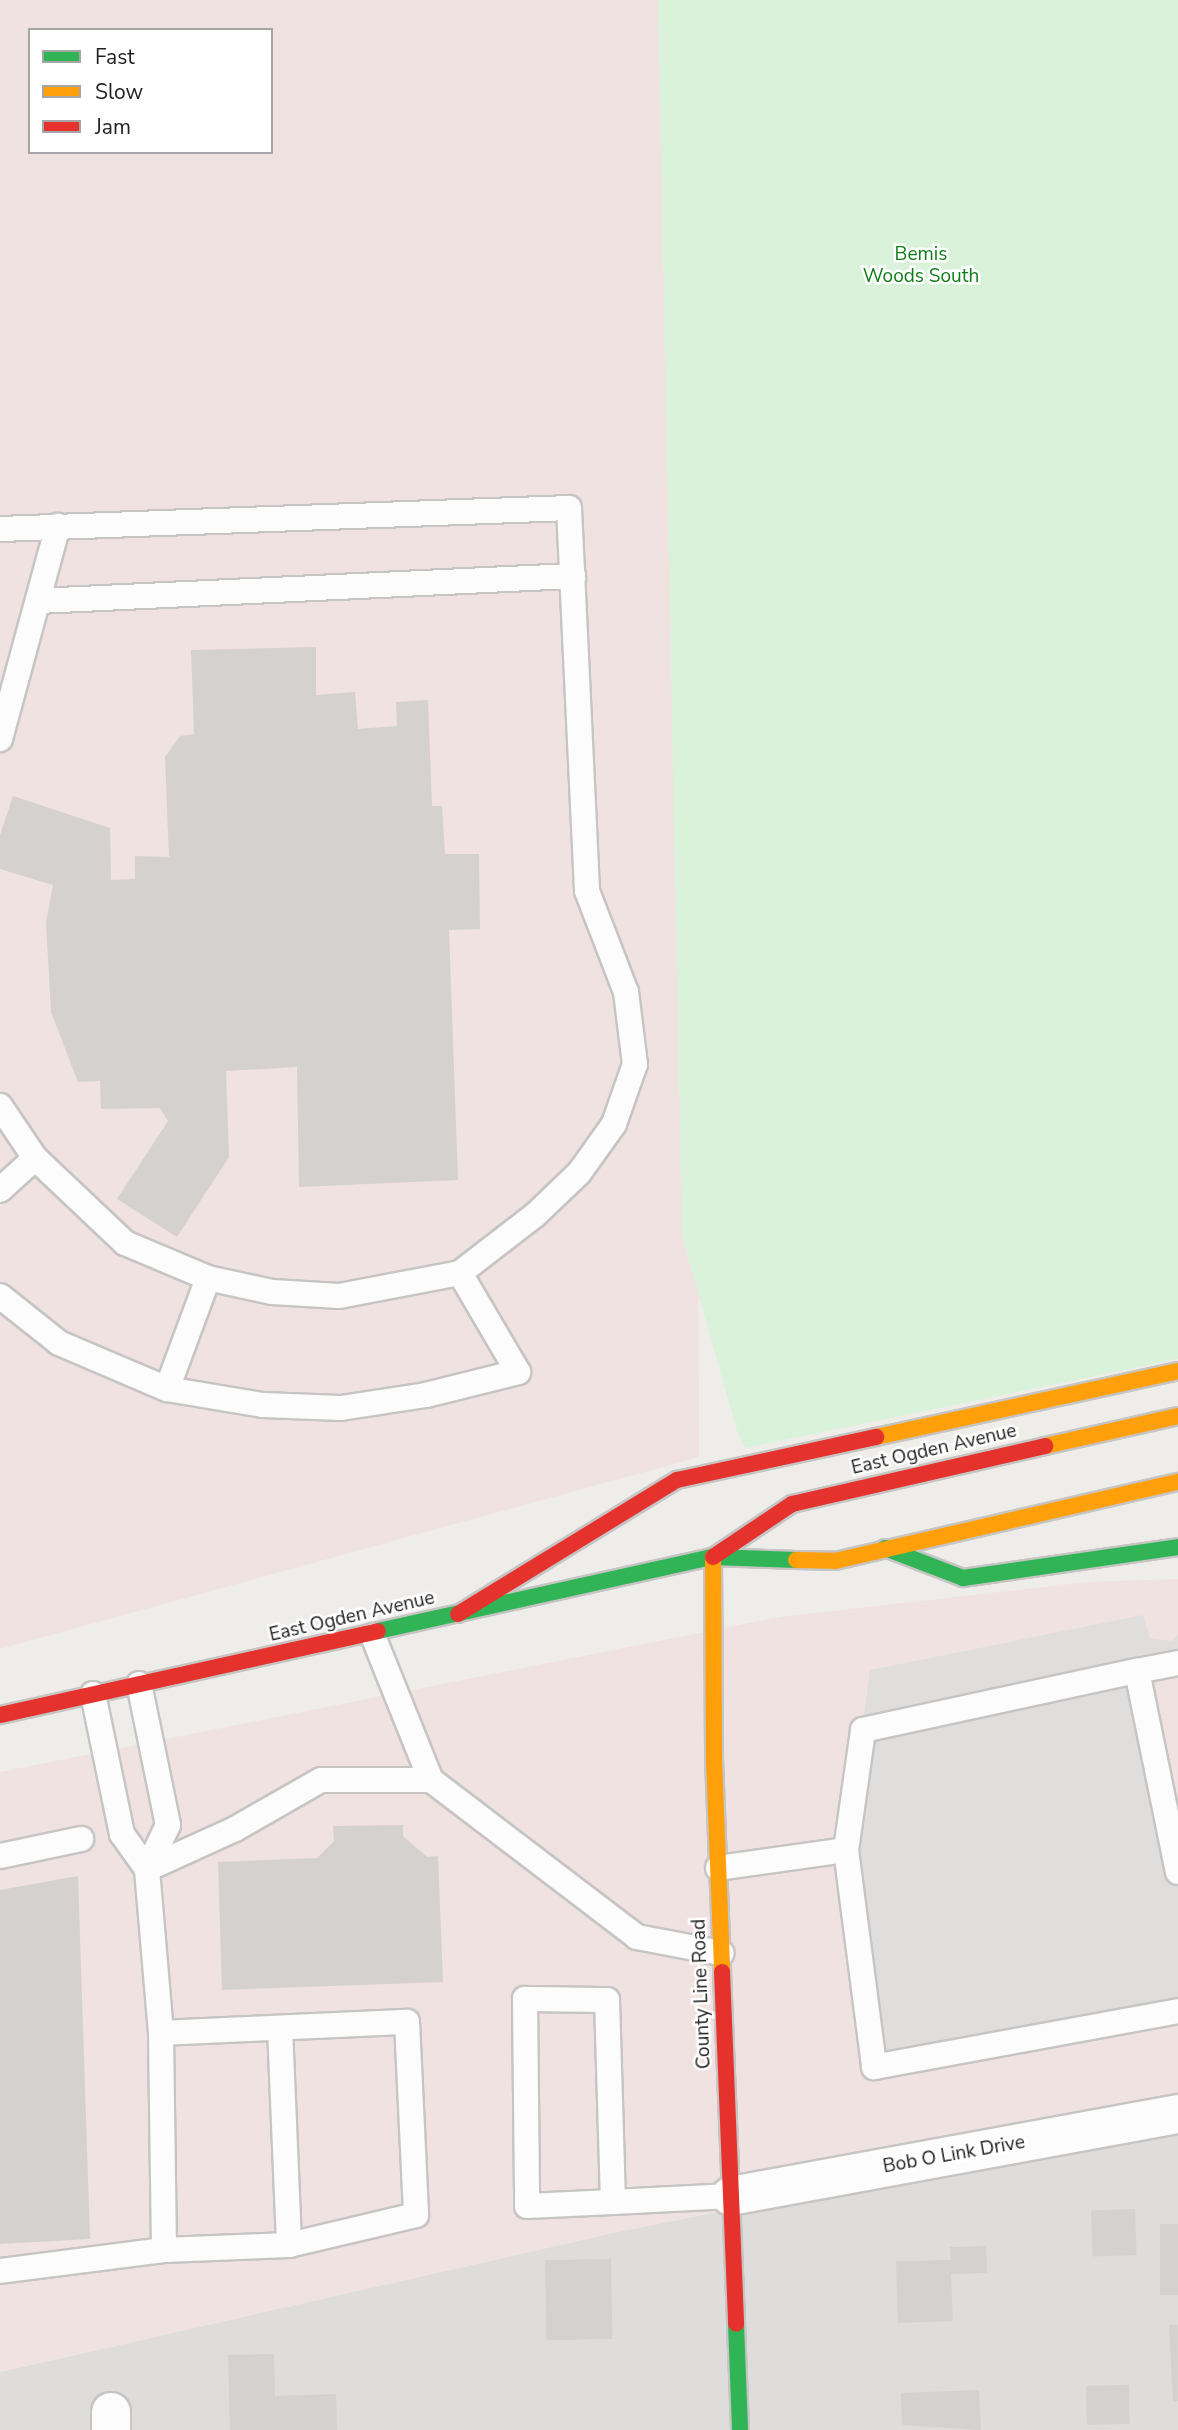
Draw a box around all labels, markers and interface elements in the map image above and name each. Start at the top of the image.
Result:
legend [28,28,273,154]
text: Fast [95,43,135,71]
text: Slow [95,78,143,106]
text: Jam [95,113,131,141]
park label: Bemis Woods South [863,244,979,288]
street label: East Ogden Avenue [849,1420,1019,1480]
street label: East Ogden Avenue [267,1587,437,1647]
street label: County Line Road [688,1919,716,2069]
street label: Bob O Link Drive [881,2131,1027,2179]

